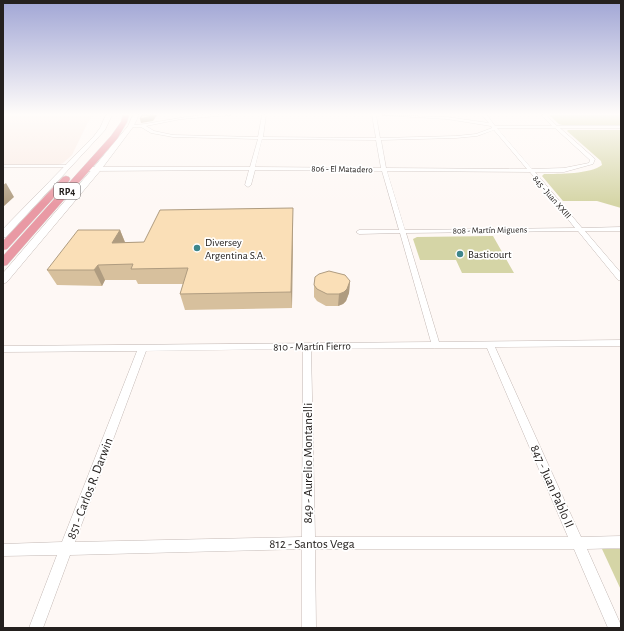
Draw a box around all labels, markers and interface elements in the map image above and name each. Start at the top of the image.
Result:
street label: 806 - El Matadero [311,164,373,175]
street label: 845 - Juan XXIII [531,174,573,220]
road number: RP4 [54,183,80,199]
street label: 808 - Martín Miguens [453,225,527,236]
place label: Diversey Argentina S.A. [205,237,266,261]
marker: Diversey Argentina S.A. [192,243,202,253]
marker: Basticourt [455,249,465,259]
place label: Basticourt [468,249,512,260]
street label: 810 - Martín Fierro [273,340,351,353]
street label: 849 - Aurelio Montanelli [302,403,315,523]
street label: 851 - Carlos R. Darwin [65,436,116,541]
street label: 847 - Juan Pablo II [528,443,576,530]
street label: 812 - Santos Vega [269,538,355,551]

